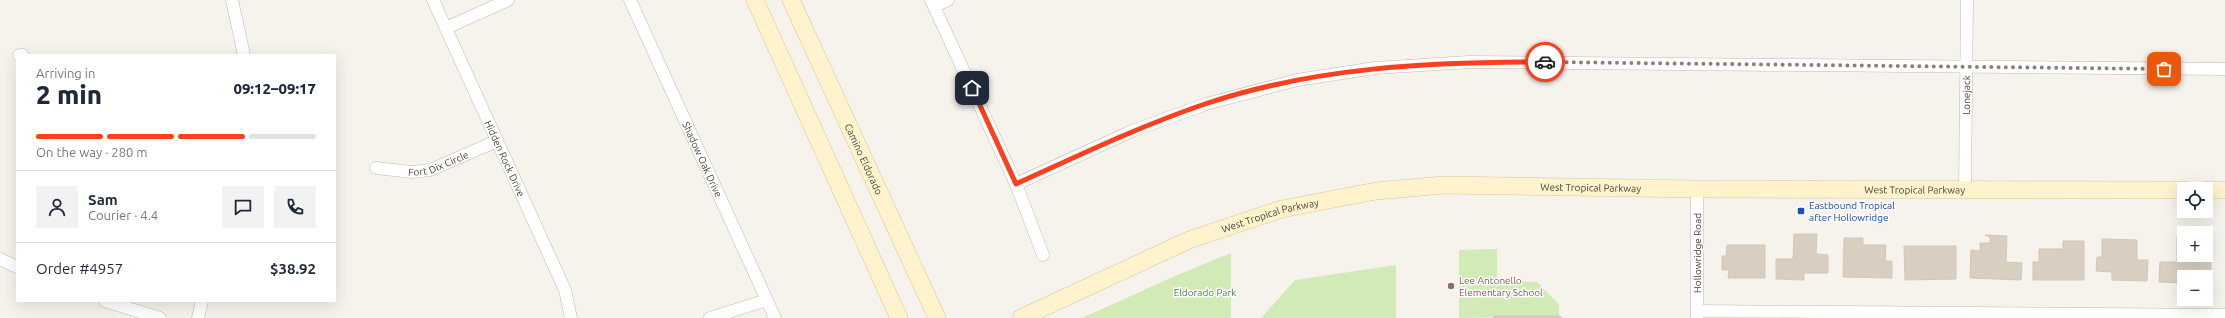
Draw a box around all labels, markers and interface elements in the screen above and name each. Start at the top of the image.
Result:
courier [1525,42,1565,82]
icon: car [1534,51,1556,73]
pin [2147,52,2181,86]
icon: bag [2153,58,2175,80]
text: Arriving in [36,66,95,80]
pin [955,71,989,105]
street label: Lonejack [1961,75,1972,115]
icon: home [961,77,983,99]
text: 2 min [36,80,102,109]
text: 09:12–09:17 [233,80,316,97]
street label: Hidden Rock Drive [483,119,527,198]
street label: Shadow Oak Drive [680,120,724,199]
street label: Camino Eldorado [843,122,885,197]
text: On the way · 280 m [36,145,148,159]
street label: Fort Dix Circle [408,149,470,178]
street label: West Tropical Parkway [1540,182,1641,194]
map controls [2177,182,2213,306]
button: locate [2177,182,2213,218]
street label: West Tropical Parkway [1864,184,1965,196]
button: person [36,186,78,228]
button: chat [222,186,264,228]
button: phone [274,186,316,228]
text: Sam [88,191,118,208]
street label: West Tropical Parkway [1220,197,1320,235]
place label: Eastbound Tropical after Hollowridge [1809,200,1895,223]
marker: Eastbound Tropical after Hollowridge [1796,206,1806,216]
text: Courier · 4.4 [88,208,158,222]
street label: Hollowridge Road [1692,213,1703,293]
button: + [2177,226,2213,262]
text: Order #4957 [36,260,123,277]
text: $38.92 [270,260,316,277]
button: − [2177,270,2213,306]
place label: Lee Antonello Elementary School [1459,275,1543,298]
marker: Lee Antonello Elementary School [1446,281,1456,291]
park label: Eldorado Park [1174,287,1236,298]

